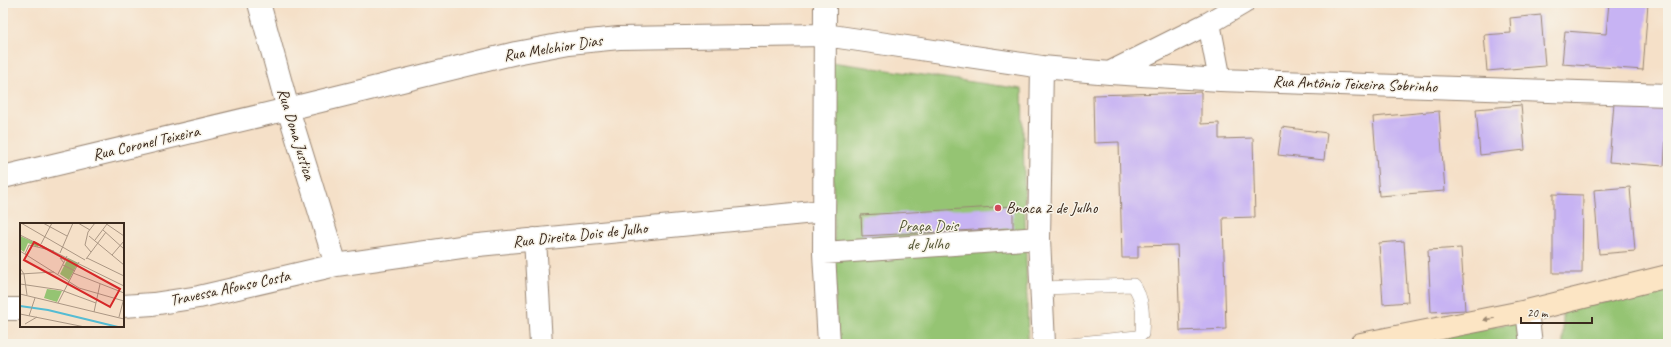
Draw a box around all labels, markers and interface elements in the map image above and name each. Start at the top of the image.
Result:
street label: Rua Melchior Dias [502,30,605,66]
street label: Rua Antônio Teixeira Sobrinho [1273,71,1439,97]
street label: Rua Dona Justica [273,86,320,183]
street label: Rua Coronel Teixeira [91,121,202,165]
place label: Bnaca 2 de Julho [1006,198,1099,218]
marker: Bnaca 2 de Julho [993,203,1003,213]
park label: Praça Dois de Julho [898,216,960,254]
street label: Rua Direita Dois de Julho [512,218,651,252]
inset map [20,223,124,327]
street label: Travessa Afonso Costa [168,265,293,310]
scale bar [1521,299,1592,325]
text: 20 m [1527,305,1549,321]
one-way arrow [1482,316,1495,322]

